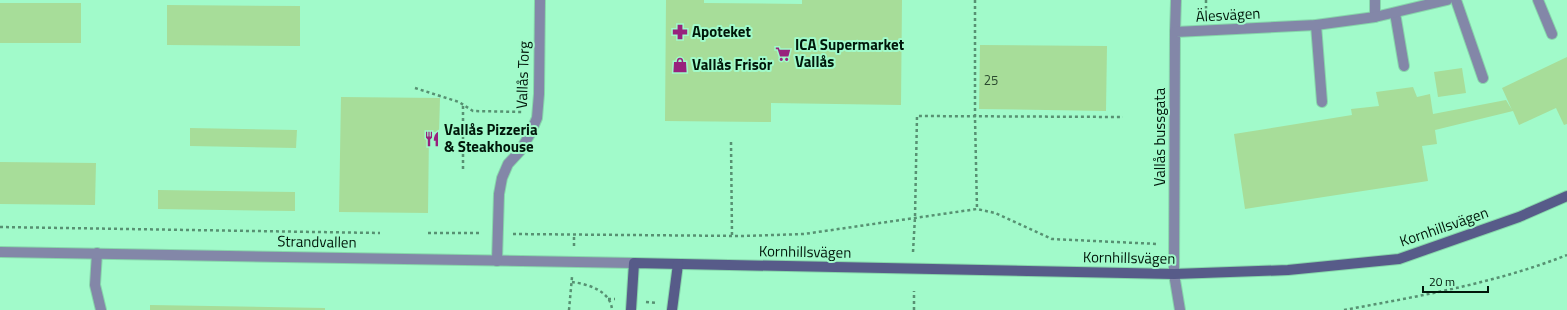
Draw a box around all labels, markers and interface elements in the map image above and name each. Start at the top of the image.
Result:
street label: Älesvägen [1195,1,1261,28]
place label: Apoteket [692,20,752,43]
pharmacy icon: Apoteket [671,23,689,41]
place label: ICA Supermarket Vallås [795,33,905,73]
street label: Vallås Torg [510,40,535,109]
supermarket icon: ICA Supermarket Vallås [774,45,792,63]
place label: Vallås Frisör [692,53,773,76]
shop icon: Vallås Frisör [671,56,689,74]
house number: 25 [984,70,998,90]
street label: Vallås bussgata [1148,87,1171,186]
place label: Vallås Pizzeria & Steakhouse [444,118,538,158]
restaurant icon: Vallås Pizzeria & Steakhouse [423,130,441,148]
street label: Kornhillsvägen [1396,201,1491,252]
street label: Strandvallen [277,229,357,254]
street label: Kornhillsvägen [759,239,851,264]
street label: Kornhillsvägen [1083,245,1175,270]
scale bar [1423,268,1488,294]
text: 20 m [1429,272,1455,291]

